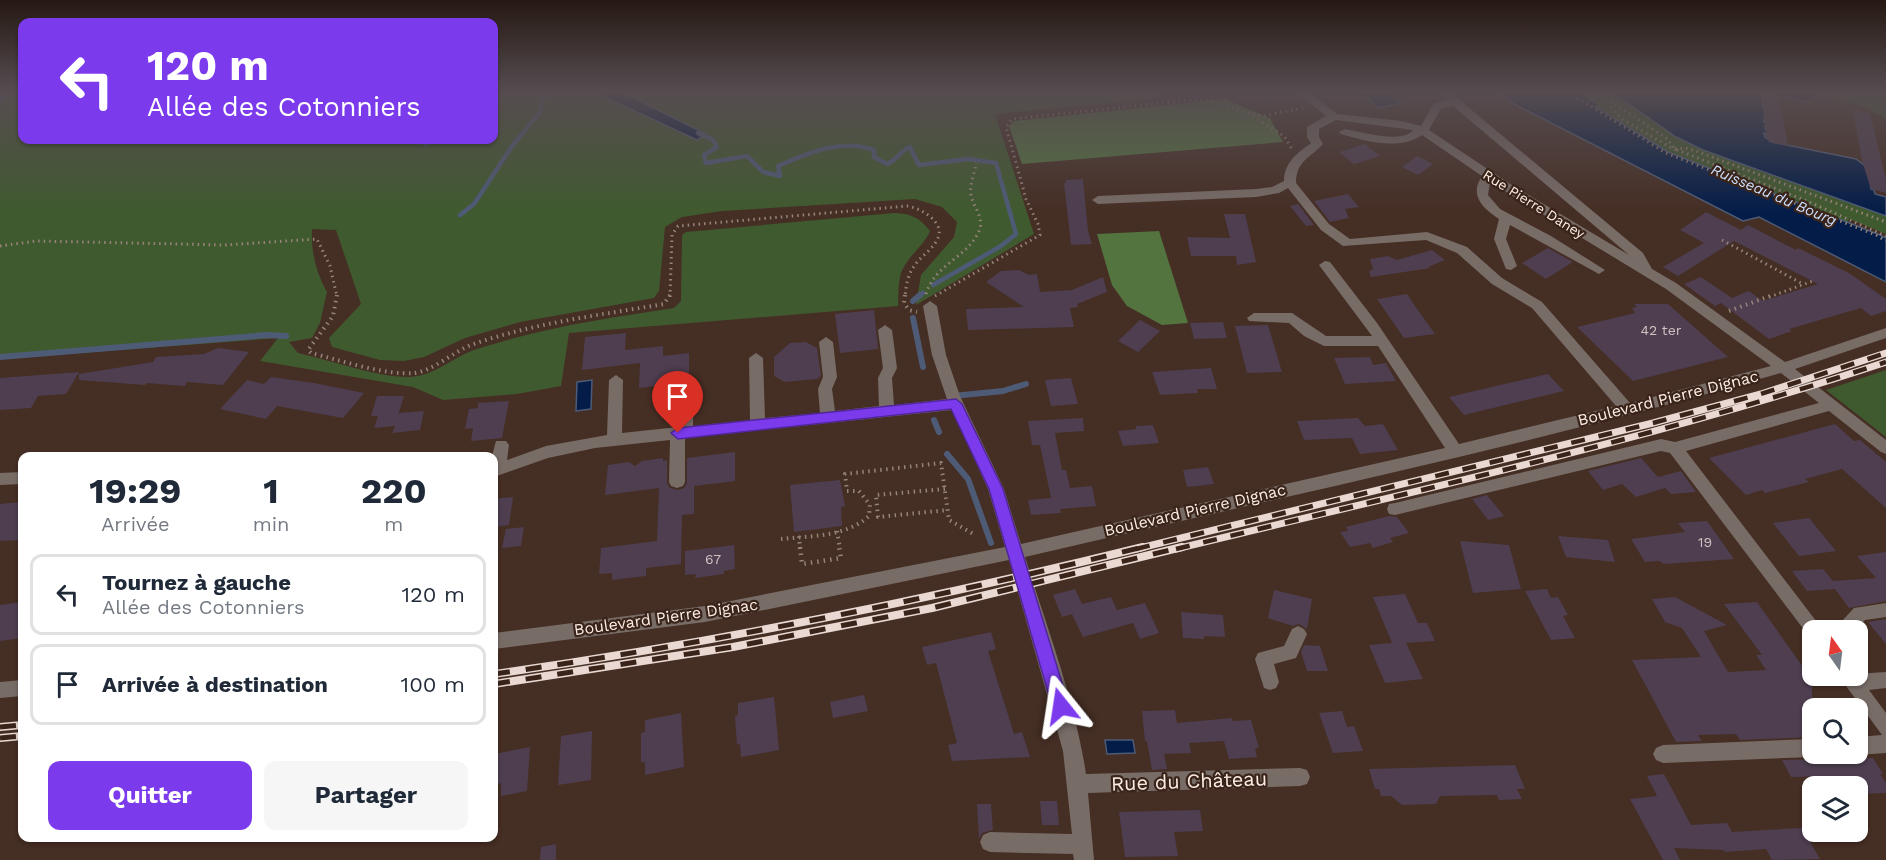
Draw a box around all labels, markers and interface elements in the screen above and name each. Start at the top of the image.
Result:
text: 120 m [147,41,269,90]
icon: left [48,42,126,120]
text: Allée des Cotonniers [147,91,421,123]
water label: Ruisseau du Bourg [1709,160,1839,230]
street label: Rue Pierre Daney [1480,166,1588,242]
house number: 42 ter [1641,322,1682,338]
street label: Boulevard Pierre Dignac [1576,366,1760,430]
pin [652,371,703,433]
icon: arrive [661,380,694,413]
text: 19:29 [89,470,181,512]
text: 1 [263,470,279,512]
text: 220 [361,470,427,512]
street label: Boulevard Pierre Dignac [1102,480,1288,540]
text: Arrivée [101,512,169,536]
text: min [253,512,289,536]
text: m [384,512,403,536]
house number: 19 [1698,534,1712,550]
house number: 67 [705,551,721,567]
text: Tournez à gauche [102,570,291,595]
icon: left [51,578,84,611]
text: 120 m [401,582,465,607]
text: Allée des Cotonniers [102,595,305,619]
street label: Boulevard Pierre Dignac [573,595,759,639]
north arrow [1802,620,1868,686]
map controls [1802,620,1868,842]
icon: arrive [51,668,84,701]
text: Arrivée à destination [102,672,328,697]
text: 100 m [401,672,465,697]
position arrow [1029,674,1093,738]
button: search [1802,698,1868,764]
button: Quitter [48,761,252,830]
button: Partager [264,761,468,830]
street label: Rue du Château [1111,766,1267,796]
button: layers [1802,776,1868,842]

